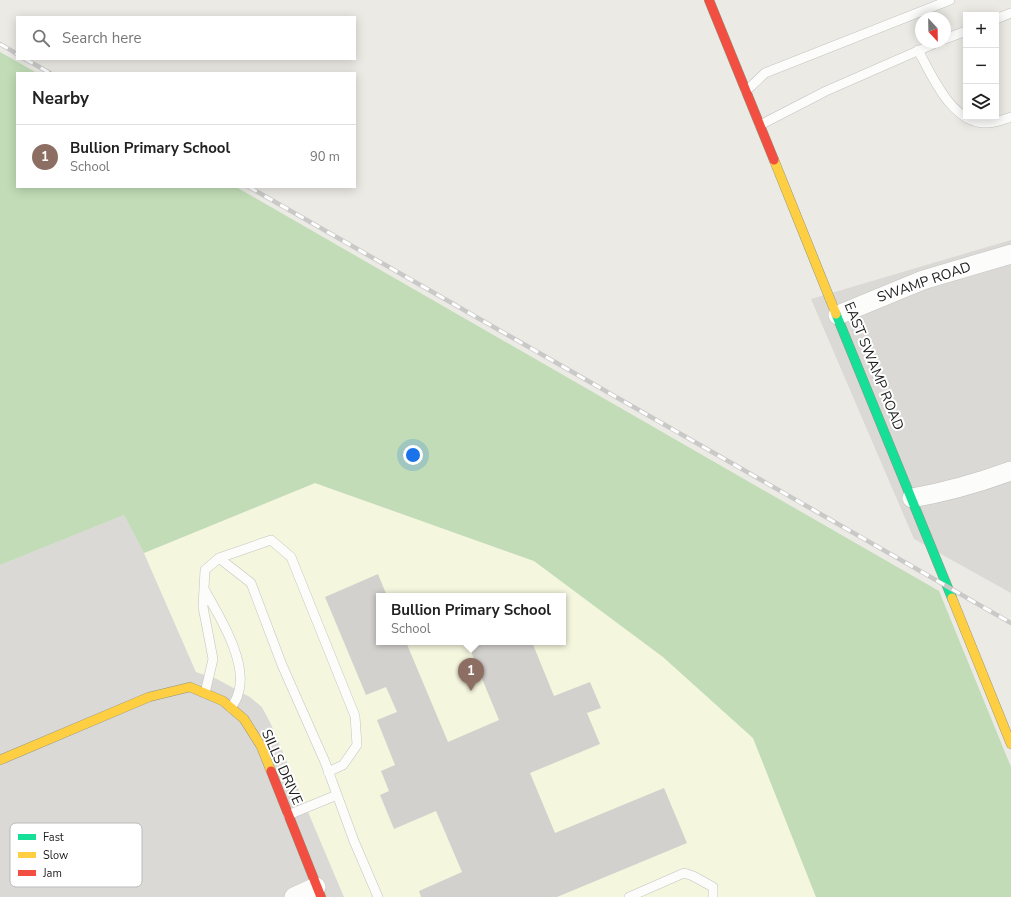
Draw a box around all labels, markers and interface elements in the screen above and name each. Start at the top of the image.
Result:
north arrow [915,12,951,48]
map controls [963,12,999,120]
button: + [963,12,999,48]
search box [16,16,356,60]
icon: search [30,27,52,49]
text: Search here [62,28,142,48]
button: − [963,48,999,84]
button: layers [963,84,999,120]
text: Nearby [32,87,89,110]
text: Bullion Primary School [70,138,230,158]
text: 1 [41,148,49,166]
text: 90 m [310,148,340,166]
text: School [70,158,110,176]
street label: SWAMP ROAD [874,257,974,307]
street label: EAST SWAMP ROAD [840,299,908,433]
your location [403,445,423,465]
popup [376,593,566,645]
text: Bullion Primary School [391,600,551,620]
text: School [391,620,431,638]
pin: 1 [458,658,484,691]
street label: SILLS DRIVE [257,726,307,808]
legend [10,823,142,887]
text: Fast [43,830,64,845]
text: Slow [43,848,68,863]
text: Jam [42,866,62,881]

